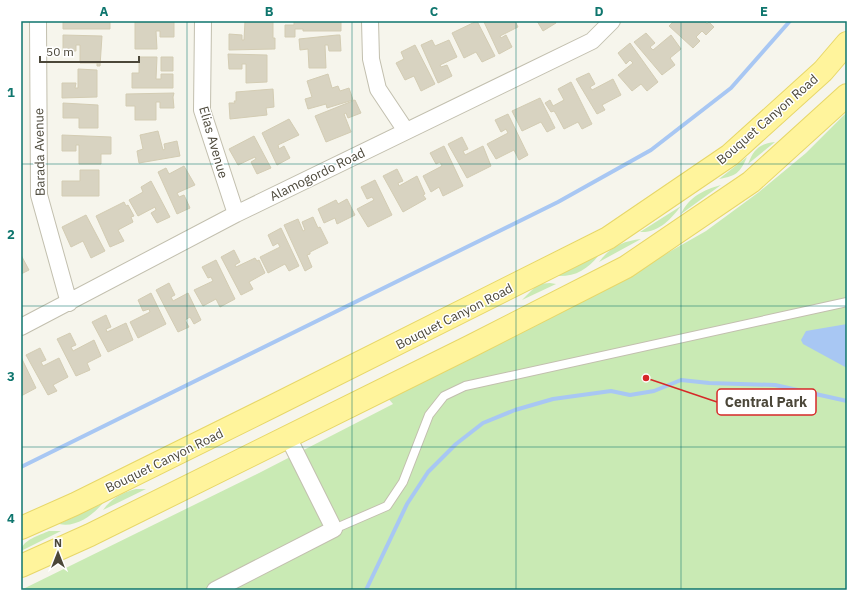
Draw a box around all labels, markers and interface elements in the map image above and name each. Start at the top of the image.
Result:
text: A [100,3,109,20]
text: B [265,3,274,20]
text: C [430,3,439,20]
text: D [594,3,604,20]
text: E [760,3,768,20]
scale bar [40,38,139,64]
text: 50 m [46,44,74,59]
street label: Bouquet Canyon Road [713,71,822,168]
text: 1 [7,84,15,101]
street label: Elias Avenue [195,104,232,180]
street label: Barada Avenue [30,108,49,196]
street label: Alamogordo Road [267,144,368,205]
text: 2 [7,226,15,243]
street label: Bouquet Canyon Road [393,280,516,353]
text: 3 [7,368,15,385]
callout: Central Park [717,389,816,415]
text: Central Park [725,393,808,411]
street label: Bouquet Canyon Road [102,424,226,496]
text: 4 [7,510,15,527]
north arrow [38,533,78,573]
text: N [54,536,62,550]

